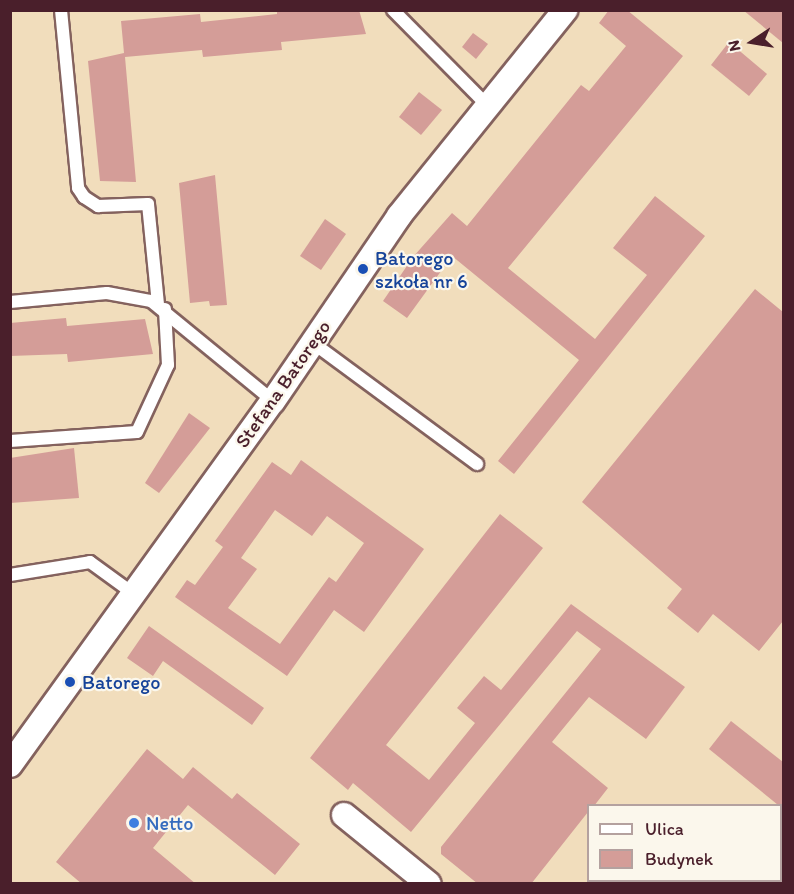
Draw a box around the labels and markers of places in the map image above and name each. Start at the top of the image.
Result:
place label: Batorego szkoła nr 6 [375,246,468,293]
marker: Batorego szkoła nr 6 [356,262,370,276]
place label: Batorego [82,670,161,694]
marker: Batorego [63,675,77,689]
place label: Netto [146,811,193,835]
marker: Netto [127,816,141,830]

